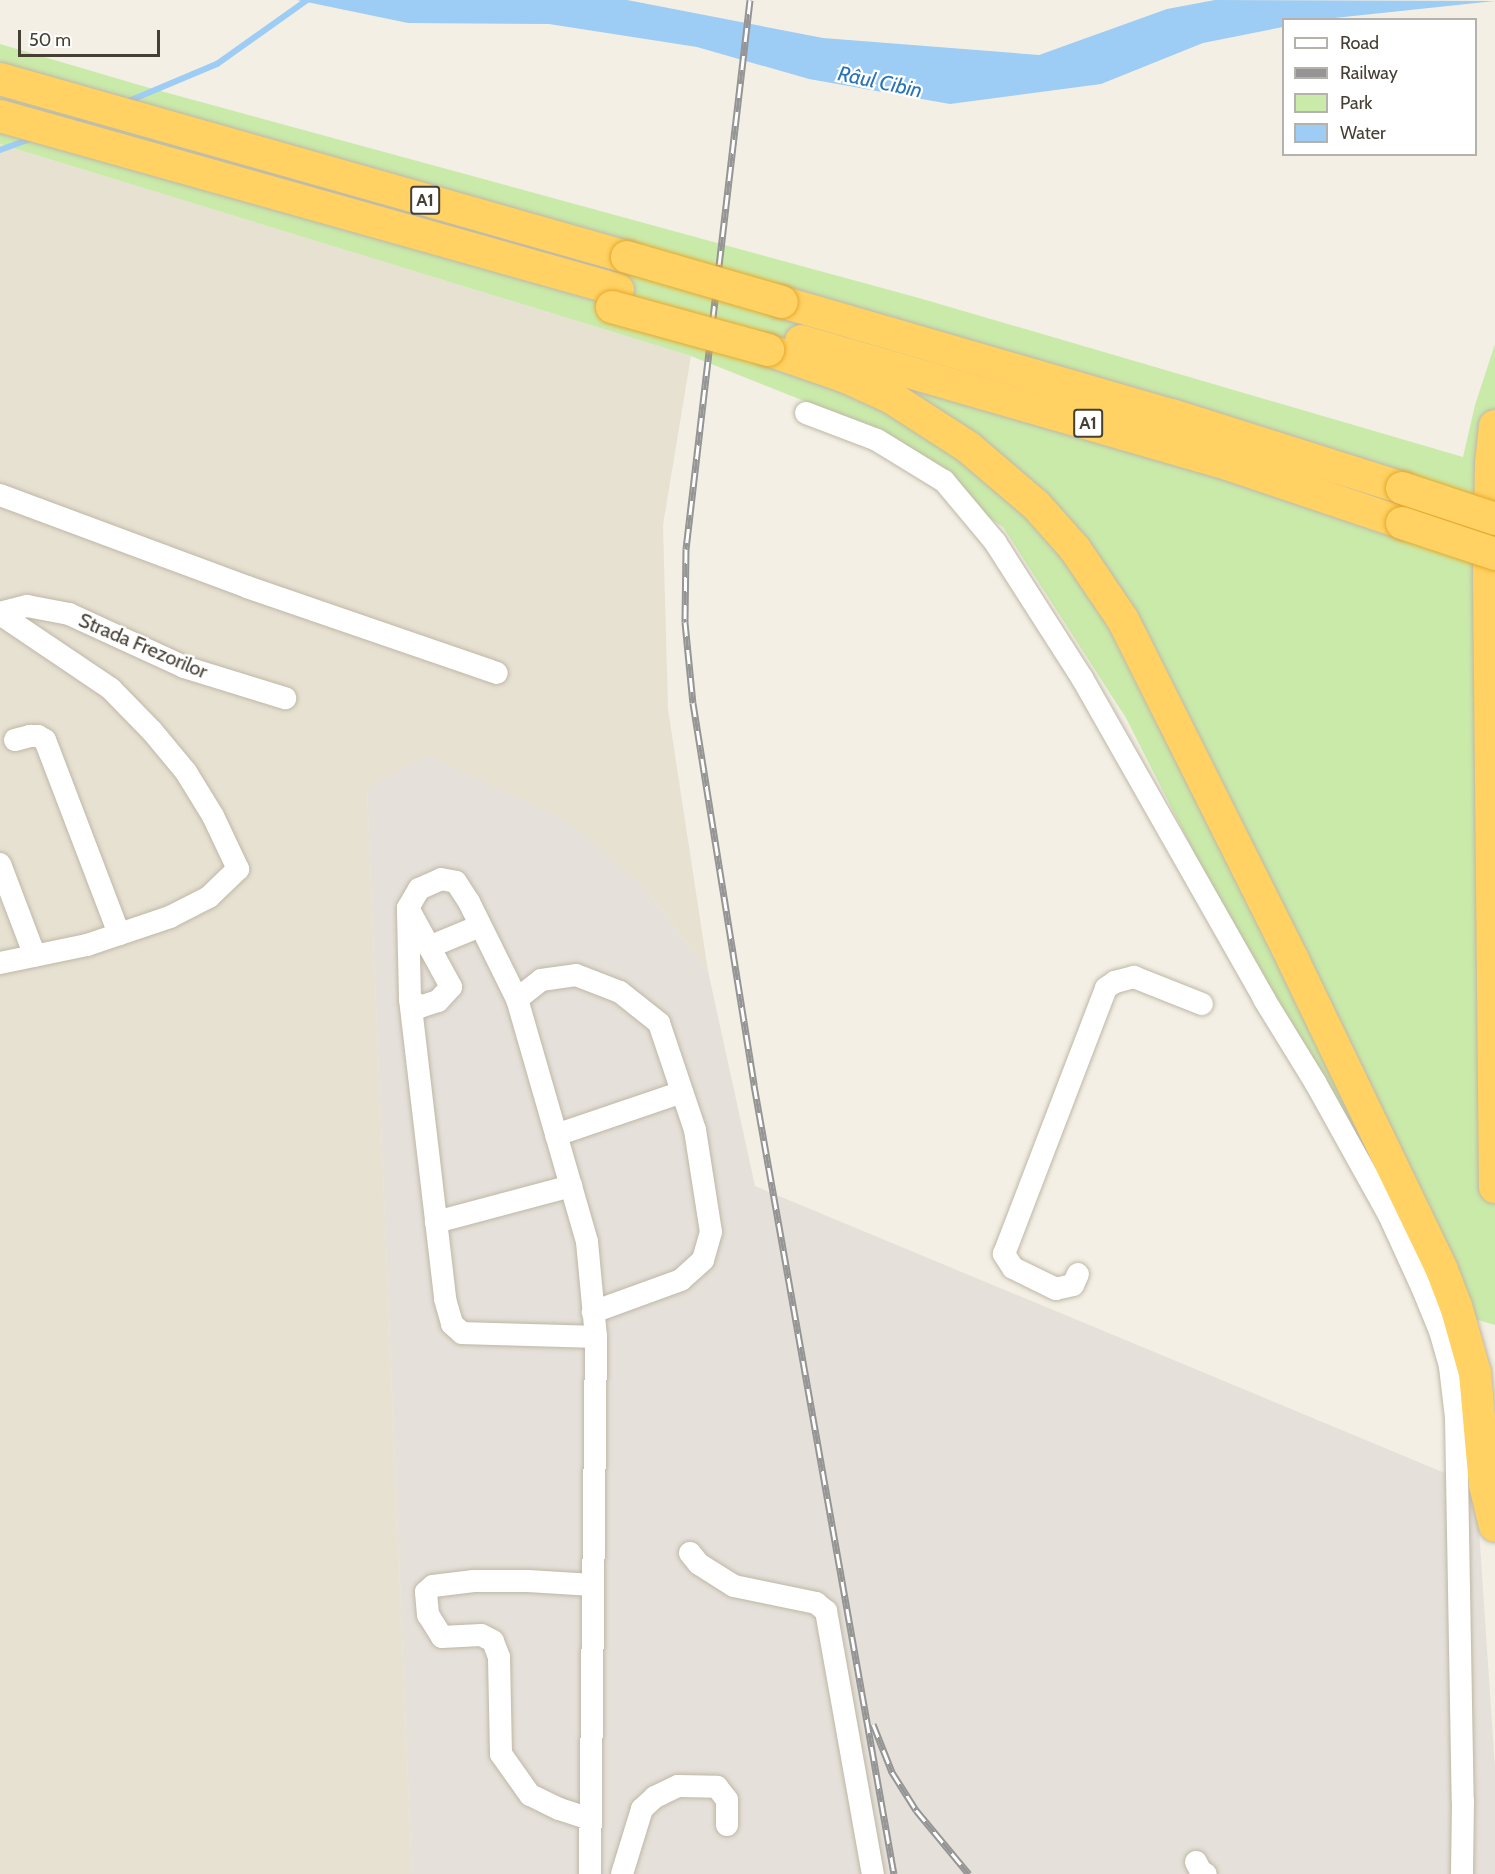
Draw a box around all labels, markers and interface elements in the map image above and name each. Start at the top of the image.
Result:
scale bar [21,18,164,56]
legend [1282,18,1477,156]
text: 50 m [29,29,71,51]
text: Road [1340,32,1379,54]
water label: Râul Cibin [836,61,924,103]
text: Railway [1340,62,1398,84]
text: Park [1340,92,1372,114]
text: Water [1340,122,1386,144]
road number: A1 [410,185,440,215]
road number: A1 [1073,408,1103,438]
street label: Strada Frezorilor [75,608,211,684]

